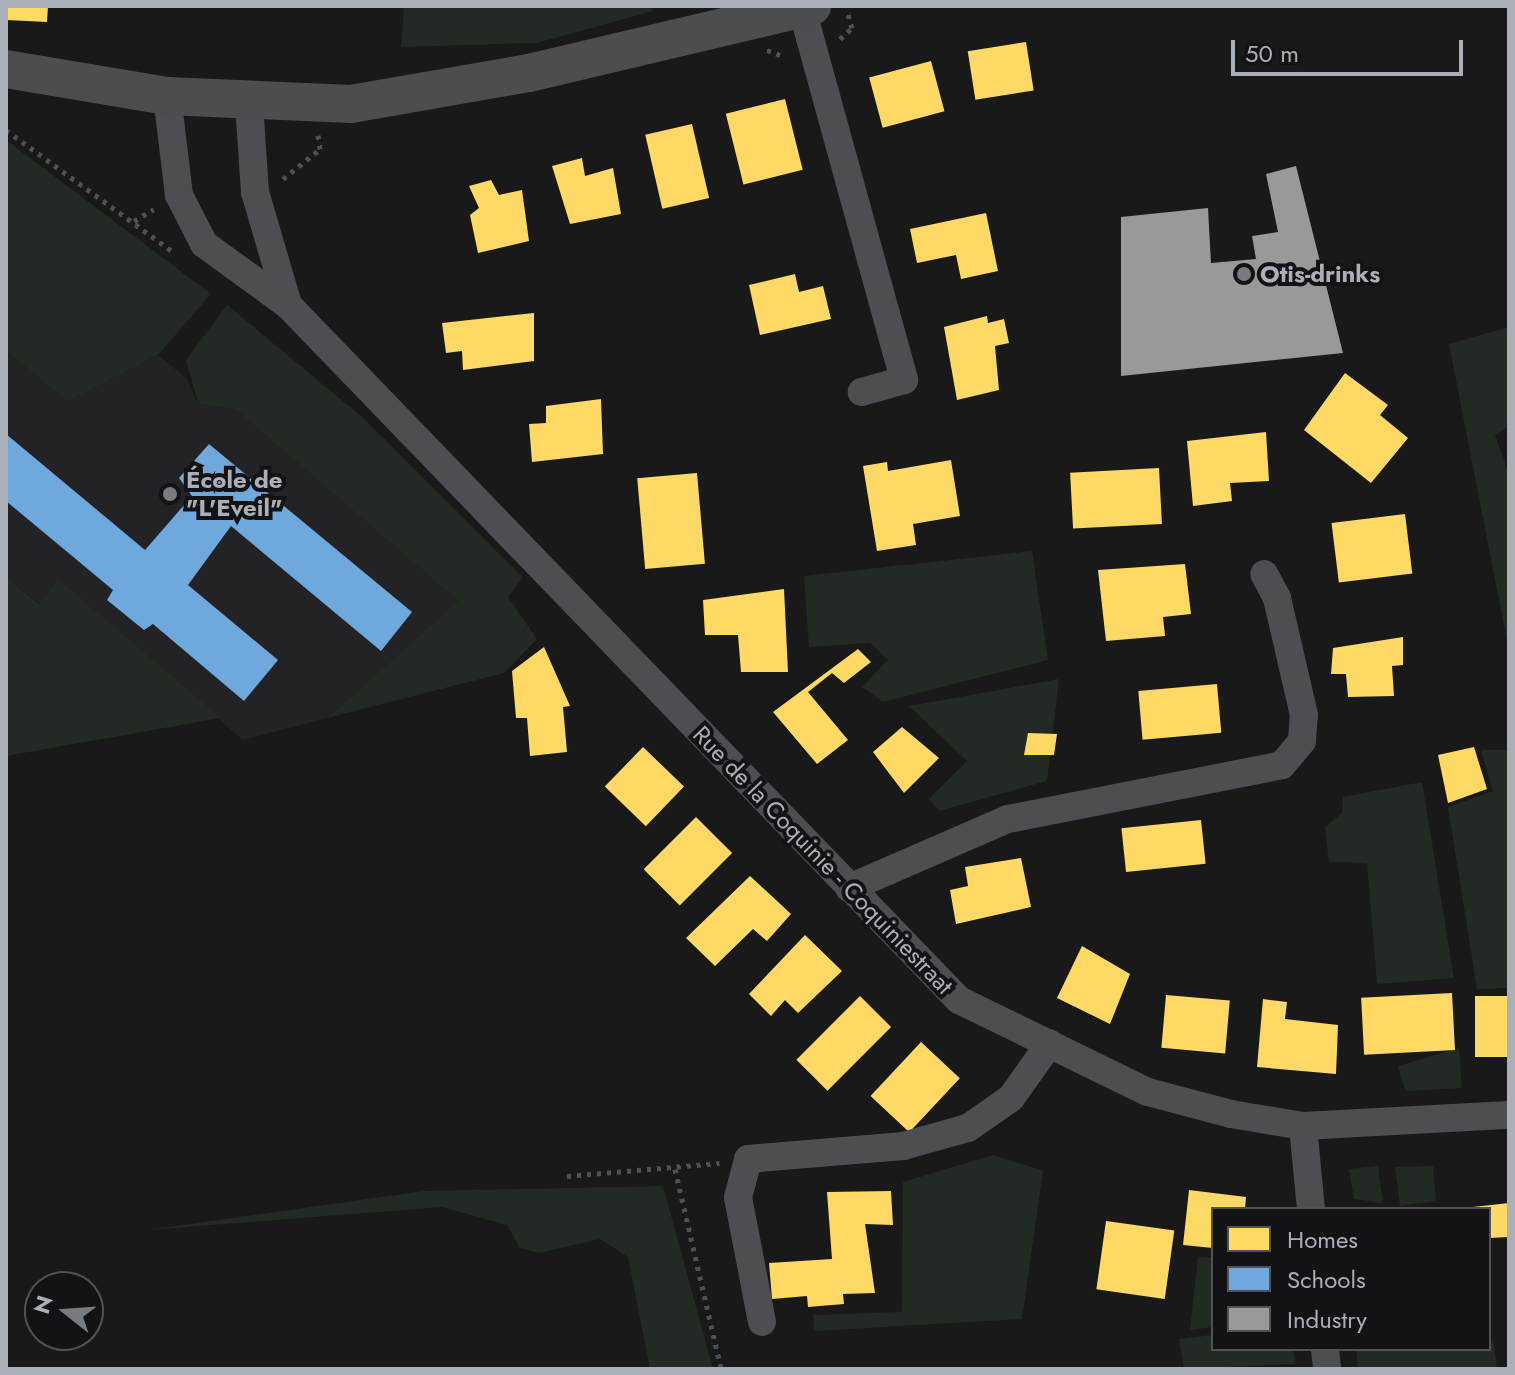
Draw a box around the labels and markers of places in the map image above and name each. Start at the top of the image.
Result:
place label: Otis-drinks [1260,260,1380,288]
marker: Otis-drinks [1235,265,1253,283]
place label: École de "L'Eveil" [186,466,282,522]
marker: École de "L'Eveil" [161,485,179,503]

